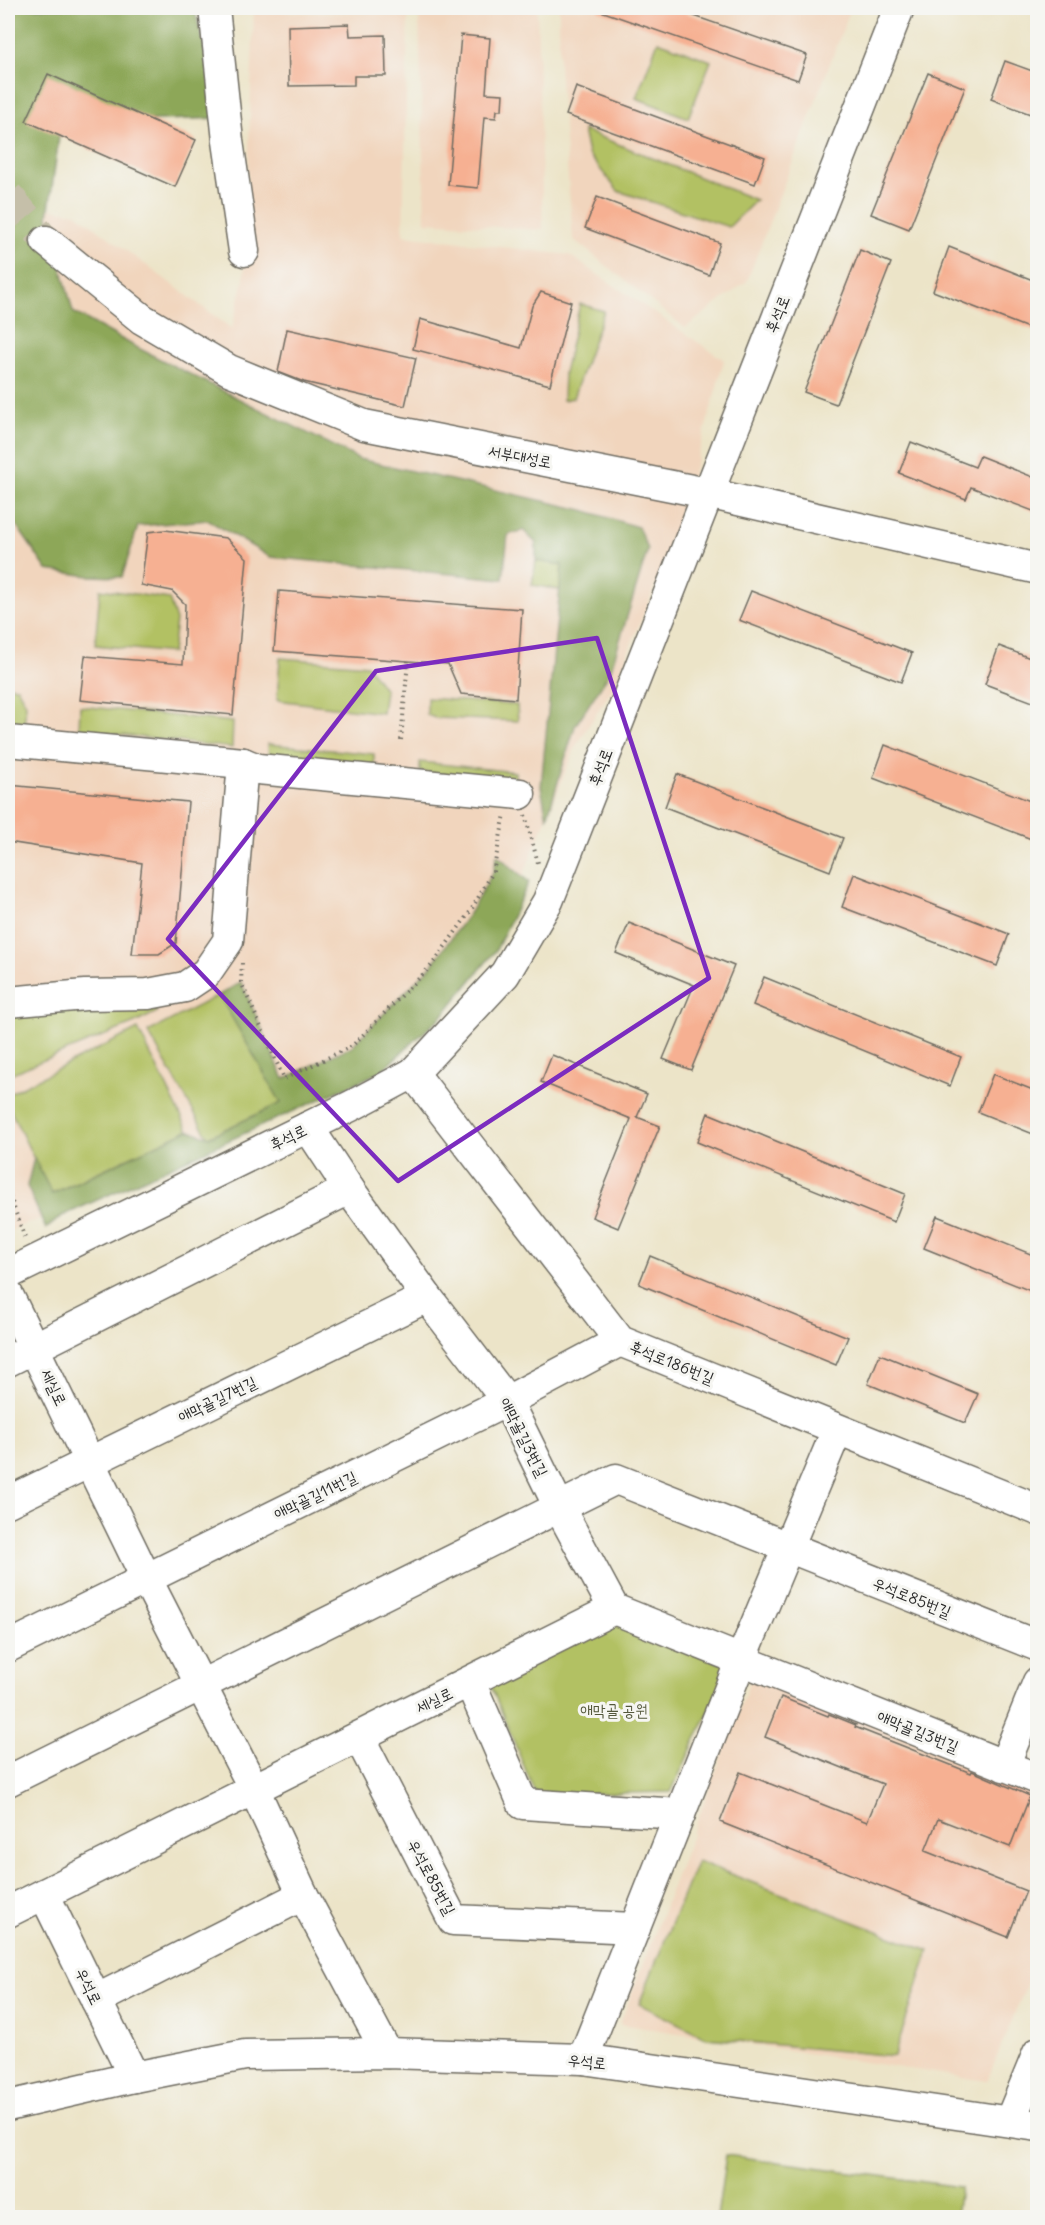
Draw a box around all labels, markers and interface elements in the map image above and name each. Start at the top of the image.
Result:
street label: 후석로 [760,292,794,336]
street label: 서부대성로 [486,440,554,472]
street label: 후석로 [584,745,616,789]
street label: 후석로 [266,1120,310,1154]
street label: 후석로186번길 [627,1336,717,1388]
street label: 세실로 [37,1365,71,1409]
street label: 애막골길7번길 [174,1371,260,1427]
street label: 애막골길3번길 [495,1394,553,1480]
street label: 애막골길11번길 [270,1466,360,1524]
street label: 우석로85번길 [870,1572,954,1622]
street label: 세실로 [412,1683,456,1717]
park label: 애막골 공원 [580,1700,648,1720]
street label: 애막골길3번길 [874,1706,962,1756]
street label: 우석로85번길 [404,1836,460,1918]
street label: 우석로 [72,1964,106,2008]
street label: 우석로 [567,2049,607,2073]

